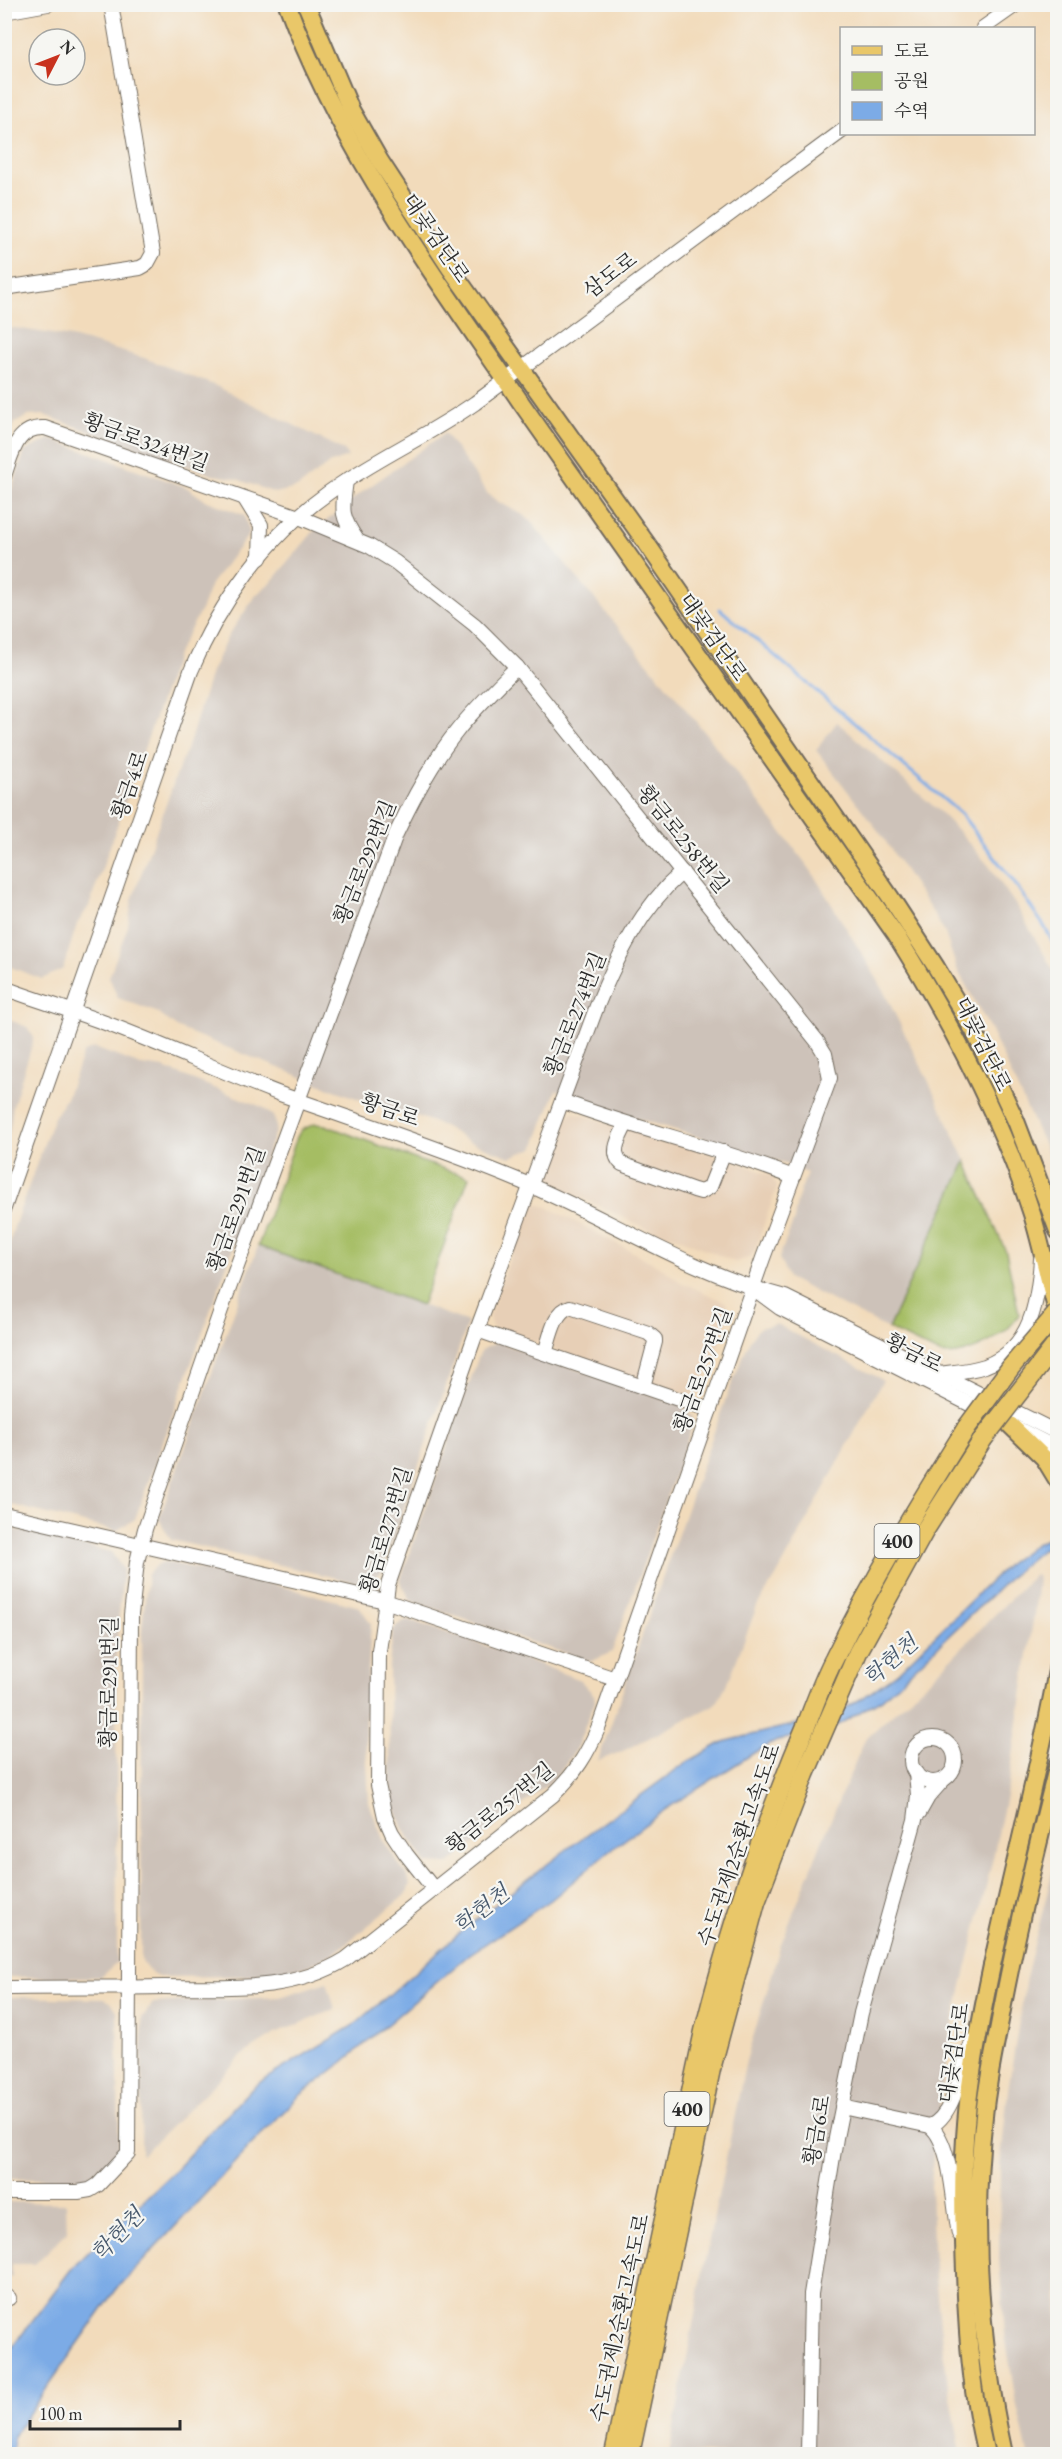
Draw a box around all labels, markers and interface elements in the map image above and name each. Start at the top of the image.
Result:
north arrow [27,27,87,87]
legend [840,27,1035,135]
text: N [56,35,80,59]
text: 도로 [894,39,929,62]
text: 공원 [894,69,929,92]
text: 수역 [894,99,929,122]
street label: 대곶검단로 [397,188,476,287]
street label: 삼도로 [577,246,642,304]
street label: 황금로324번길 [80,406,213,477]
street label: 대곶검단로 [673,587,754,686]
street label: 황금4로 [105,747,154,823]
street label: 황금로258번길 [631,779,735,898]
street label: 황금로292번길 [327,796,402,928]
street label: 황금로274번길 [537,948,612,1080]
street label: 대곶검단로 [949,992,1018,1095]
street label: 황금로 [357,1087,423,1132]
street label: 황금로291번길 [200,1142,271,1275]
street label: 황금로257번길 [667,1303,738,1436]
street label: 황금로 [881,1327,947,1378]
street label: 황금로273번길 [353,1463,418,1597]
road number: 400 [874,1524,920,1558]
street label: 황금로291번길 [94,1616,123,1748]
water label: 학현천 [857,1627,925,1692]
street label: 수도권제2순환고속도로 [691,1740,786,1950]
street label: 황금로257번길 [440,1756,559,1860]
water label: 학현천 [447,1877,517,1940]
street label: 대곶검단로 [932,2001,975,2105]
road number: 400 [664,2092,710,2126]
street label: 황금6로 [797,2093,836,2167]
water label: 학현천 [85,2200,151,2267]
street label: 수도권제2순환고속도로 [584,2211,655,2425]
scale bar [30,2393,180,2431]
text: 100 m [39,2402,83,2425]

